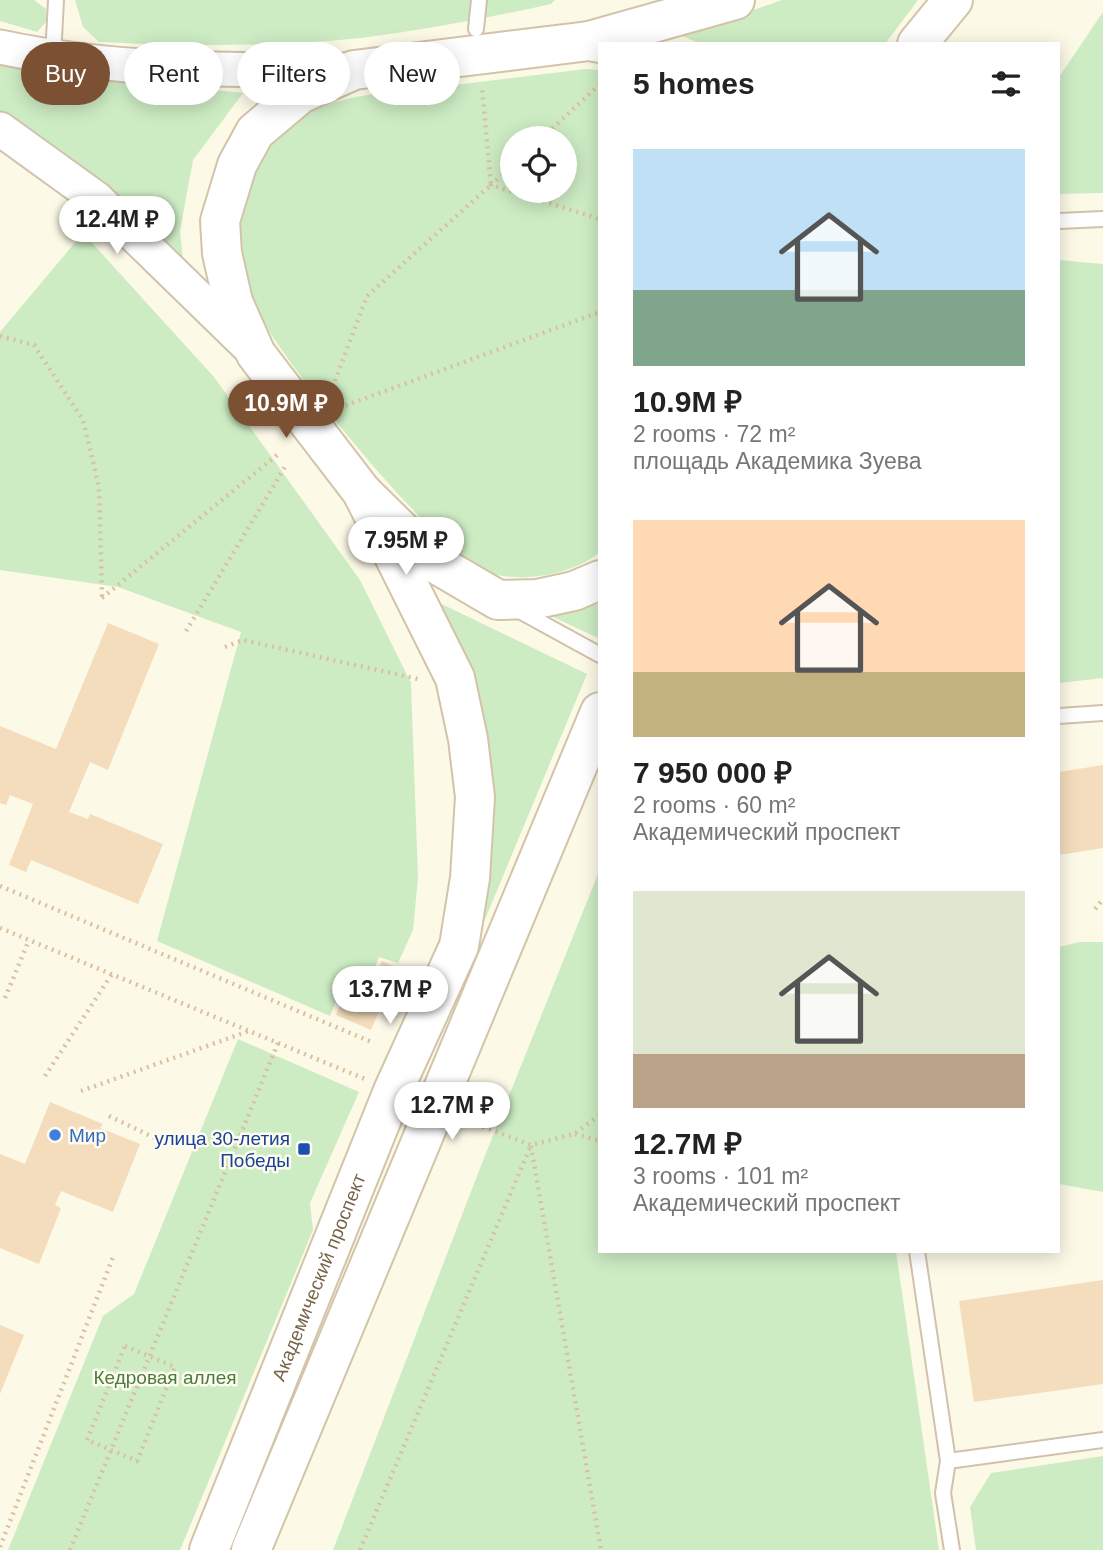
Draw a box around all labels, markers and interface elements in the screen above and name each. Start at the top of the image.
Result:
chip: Buy [21,42,110,105]
chip: Rent [124,42,223,105]
chip: Filters [237,42,350,105]
chip: New [364,42,460,105]
icon: filters [987,65,1025,103]
text: 5 homes [633,67,755,100]
map controls [500,126,577,203]
button: locate [500,126,577,203]
icon: home [766,194,892,320]
pin: 12.4M ₽ [52,196,182,256]
text: 12.4M ₽ [75,206,159,232]
pin: 10.9M ₽ [221,380,351,440]
text: 10.9M ₽ [633,385,742,418]
text: 10.9M ₽ [244,390,328,416]
text: 2 rooms · 72 m² [633,421,795,447]
text: площадь Академика Зуева [633,448,921,474]
pin: 7.95M ₽ [341,518,471,577]
text: 7.95M ₽ [364,527,448,553]
icon: home [766,565,892,691]
text: 7 950 000 ₽ [633,756,792,789]
text: 2 rooms · 60 m² [633,792,795,818]
text: Академический проспект [633,819,901,845]
icon: home [766,936,892,1062]
pin: 13.7M ₽ [325,967,455,1026]
text: 13.7M ₽ [348,976,432,1002]
pin: 12.7M ₽ [387,1082,517,1142]
text: 12.7M ₽ [410,1092,494,1118]
place label: Мир [69,1125,106,1146]
marker: Мир [47,1127,63,1143]
text: 12.7M ₽ [633,1127,742,1160]
place label: улица 30-летия Победы [154,1128,290,1171]
marker: улица 30-летия Победы [296,1141,312,1157]
text: 3 rooms · 101 m² [633,1163,808,1189]
street label: Академический проспект [268,1170,370,1384]
text: Академический проспект [633,1190,901,1216]
park label: Кедровая аллея [93,1367,237,1388]

